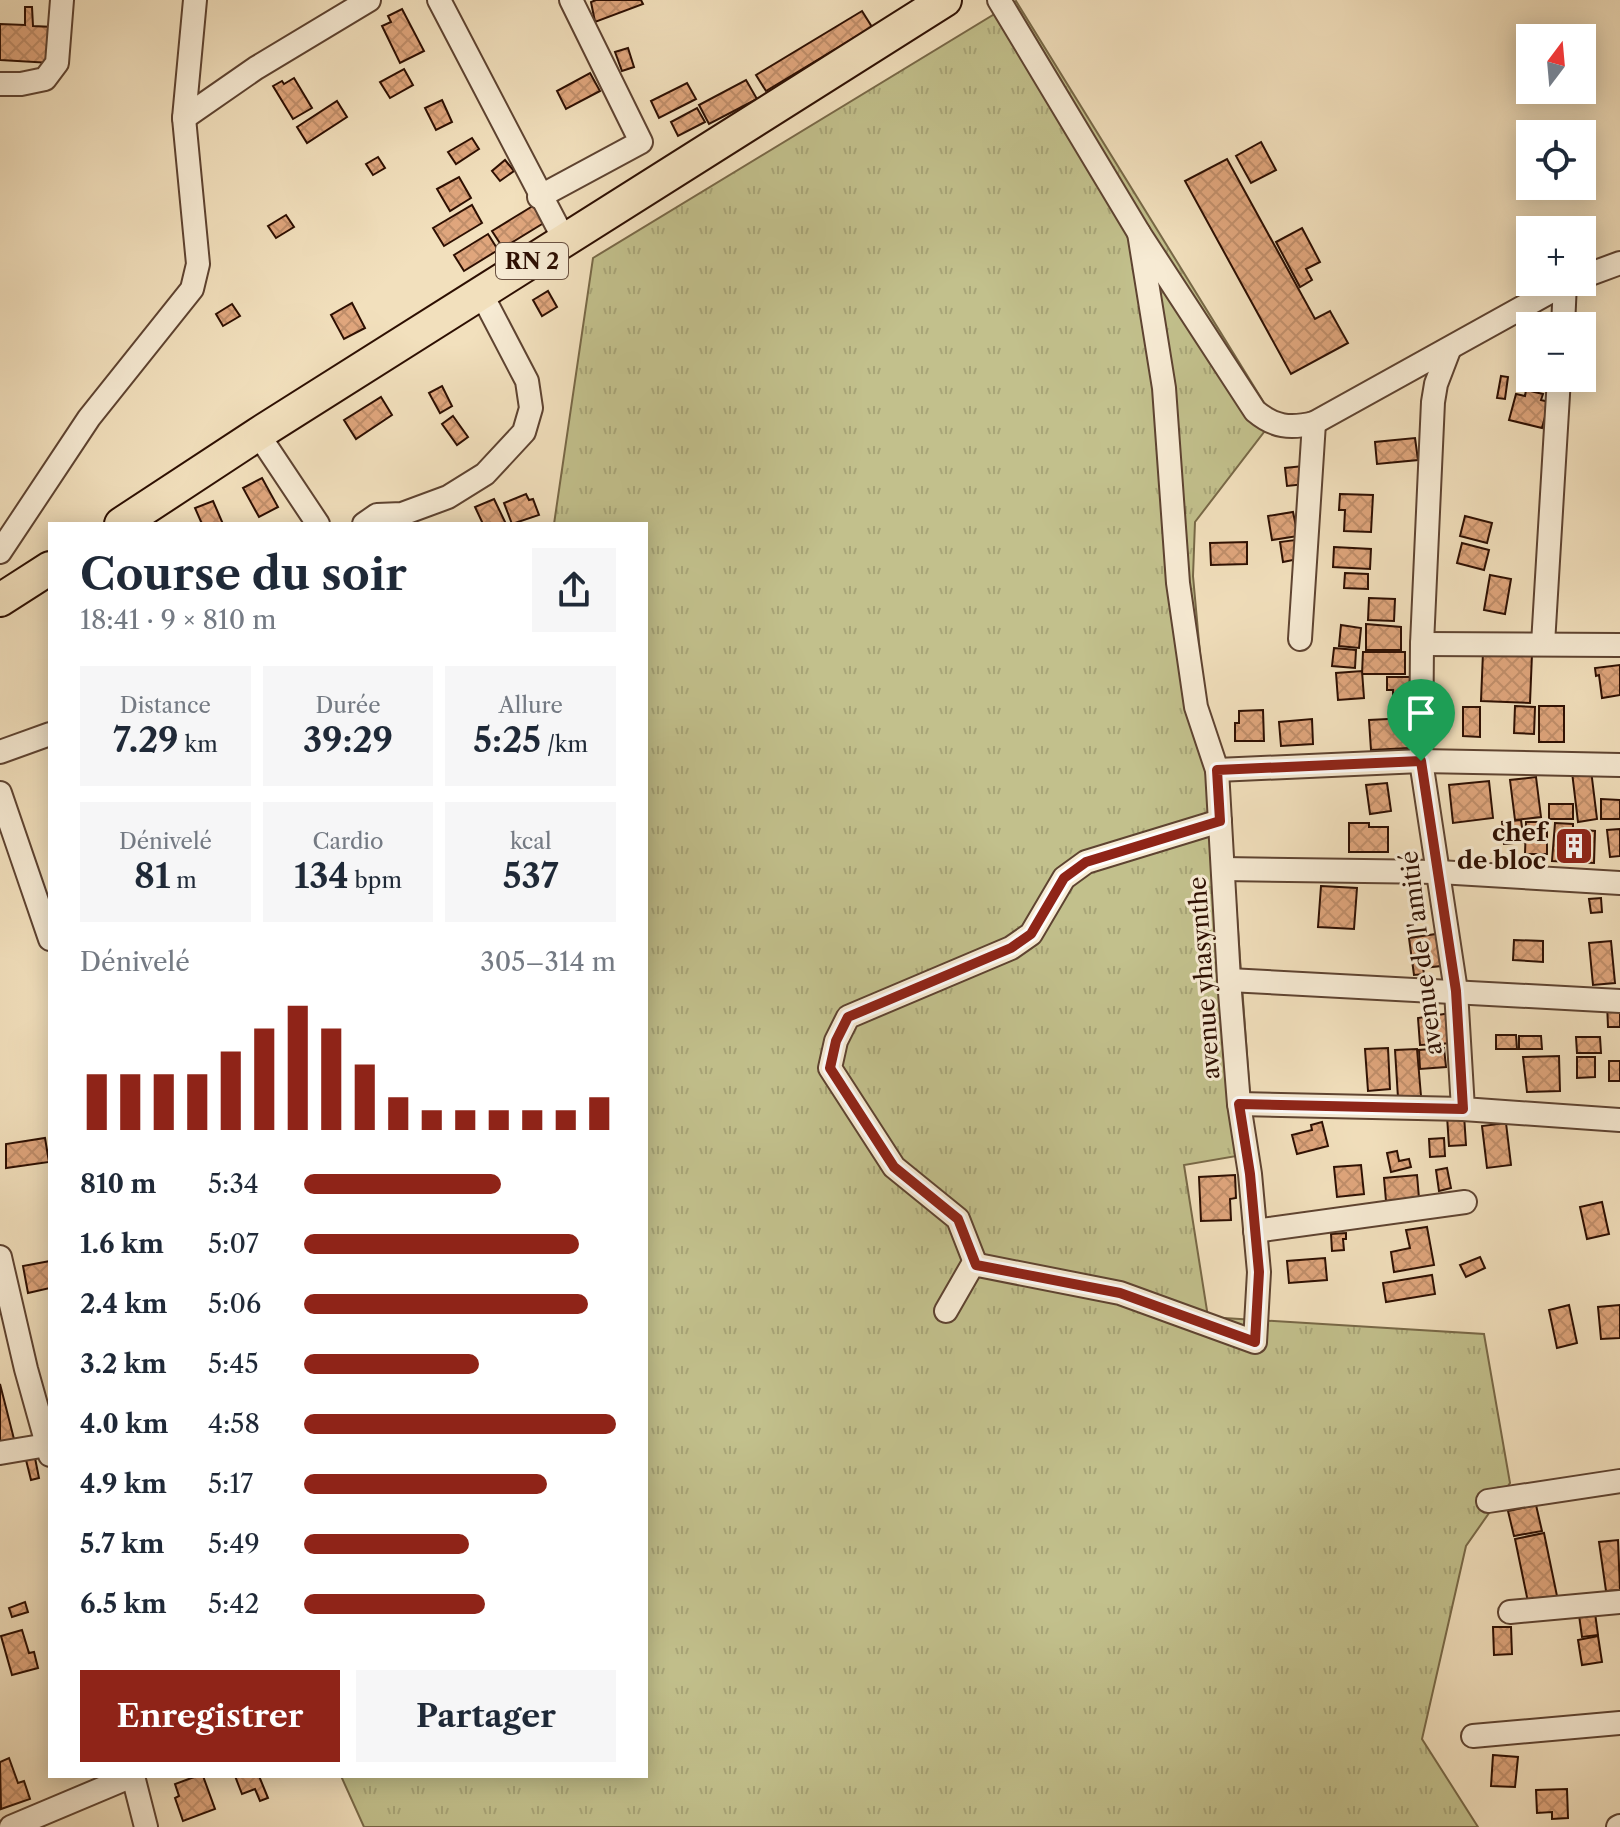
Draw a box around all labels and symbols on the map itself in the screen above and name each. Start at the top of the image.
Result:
north arrow [1516,24,1596,104]
road number: RN 2 [496,243,568,279]
pin [1387,679,1455,761]
place label: chef de bloc [1457,818,1550,875]
building icon: chef de bloc [1553,825,1595,867]
street label: avenue de l'amitié [1394,849,1448,1057]
street label: avenue yhasynthe [1182,876,1226,1080]

